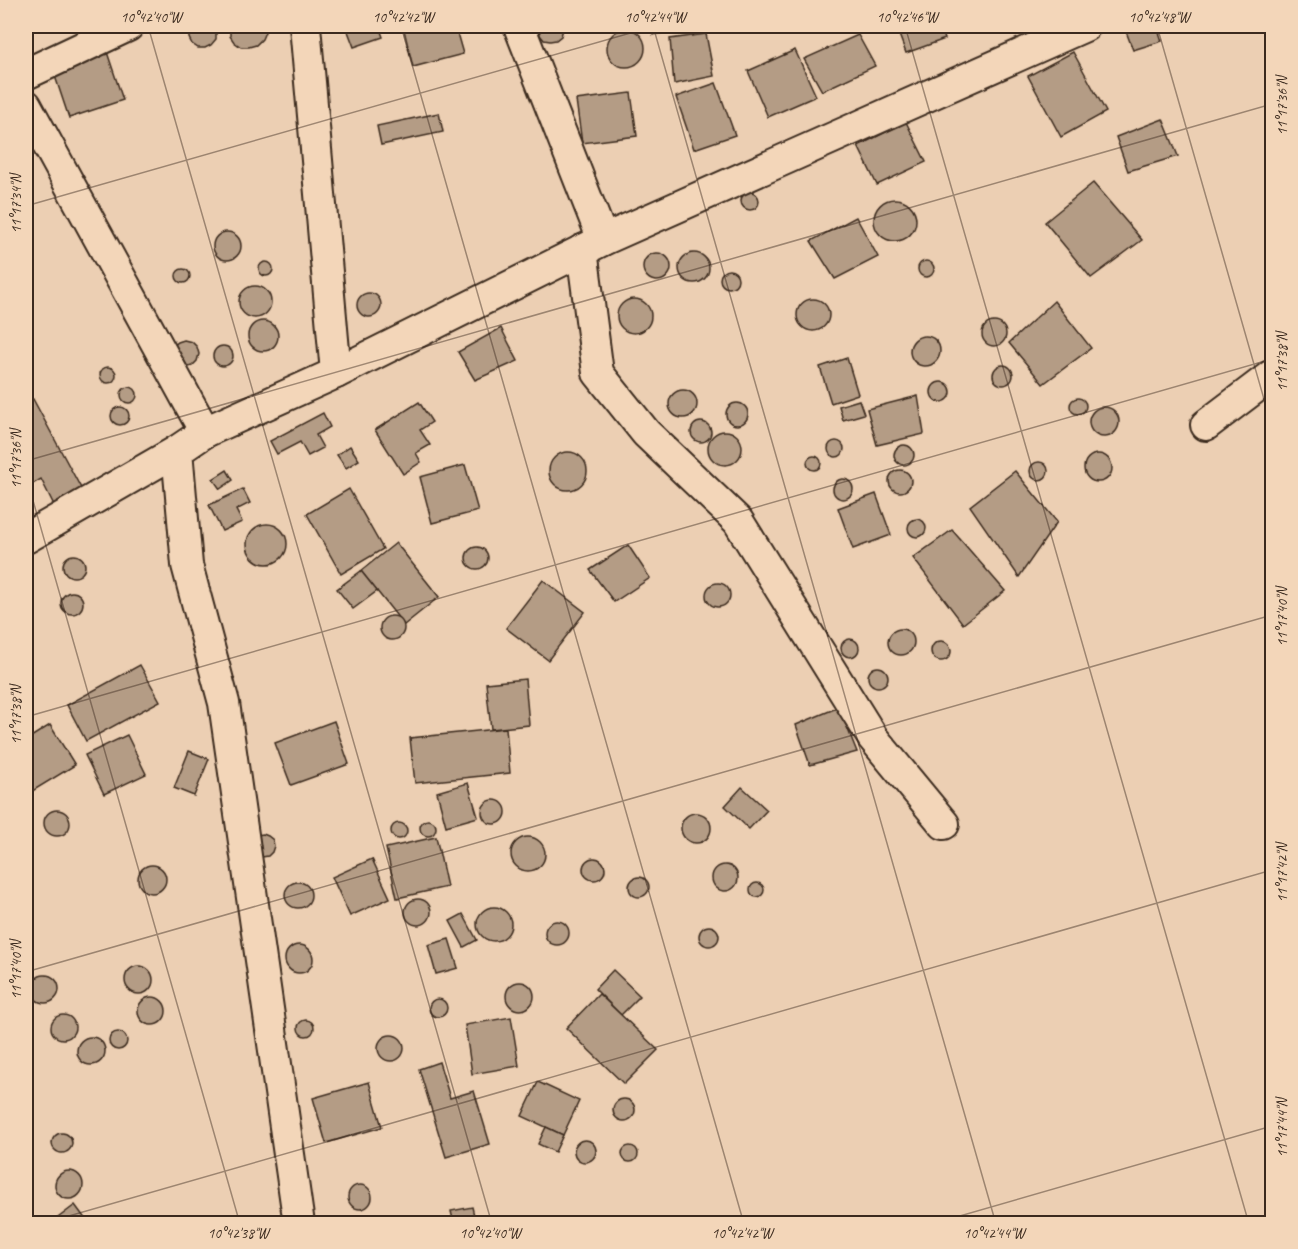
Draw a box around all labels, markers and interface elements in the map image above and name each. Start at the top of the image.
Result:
text: 10°42'40"W [121,8,185,27]
text: 10°42'42"W [373,8,437,27]
text: 10°42'44"W [625,8,689,27]
text: 10°42'46"W [877,8,941,27]
text: 10°42'48"W [1129,8,1193,27]
text: 11°17'36"N [1273,73,1292,136]
text: 11°17'34"N [7,171,26,234]
text: 11°17'38"N [1273,329,1292,392]
text: 11°17'36"N [7,426,26,489]
text: 11°17'40"N [1273,584,1292,647]
text: 11°17'38"N [7,682,26,745]
text: 11°17'42"N [1273,840,1292,903]
text: 11°17'40"N [7,937,26,1000]
text: 11°17'44"N [1273,1095,1292,1158]
text: 10°42'38"W [208,1224,272,1243]
text: 10°42'40"W [460,1224,524,1243]
text: 10°42'42"W [712,1224,776,1243]
text: 10°42'44"W [964,1224,1028,1243]

